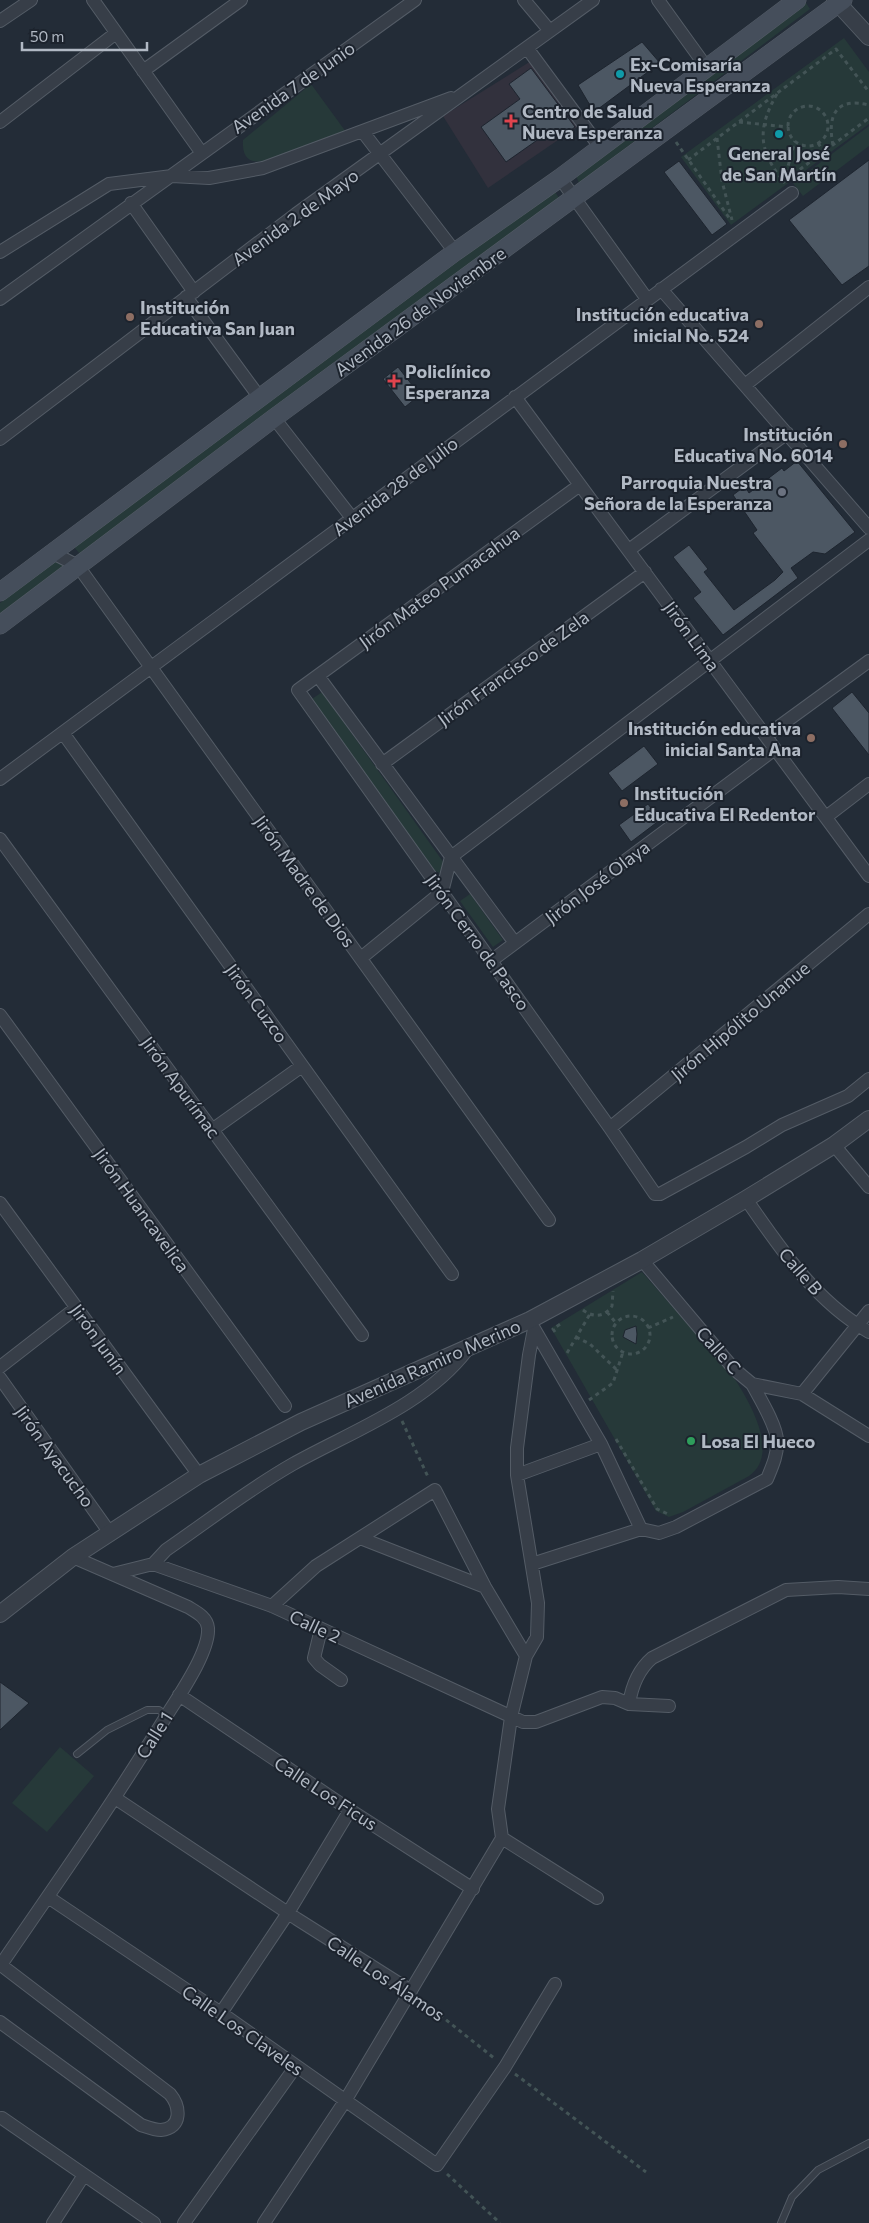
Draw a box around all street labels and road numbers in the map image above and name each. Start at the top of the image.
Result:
street label: Avenida 7 de Junio [227,36,359,138]
street label: Avenida 2 de Mayo [227,164,363,270]
street label: Avenida 26 de Noviembre [330,242,510,380]
street label: Avenida 28 de Julio [328,432,462,540]
street label: Jirón Mateo Pumacahua [354,521,524,653]
street label: Jirón Lima [659,597,725,675]
street label: Jirón Francisco de Zela [433,606,593,730]
street label: Jirón Madre de Dios [250,811,360,951]
street label: Jirón José Olaya [540,836,654,928]
street label: Jirón Cerro de Pasco [421,869,535,1015]
street label: Jirón Hipólito Unanue [666,957,814,1085]
street label: Jirón Cuzco [221,959,293,1047]
street label: Jirón Apurímac [137,1032,225,1142]
street label: Jirón Huancavelica [89,1143,195,1277]
street label: Calle B [775,1243,827,1299]
street label: Jirón Junín [66,1299,132,1379]
street label: Avenida Ramiro Merino [340,1314,524,1412]
street label: Calle C [692,1322,746,1378]
street label: Jirón Ayacucho [11,1401,99,1511]
street label: Calle 2 [286,1605,344,1647]
street label: Calle 1 [131,1707,177,1763]
street label: Calle Los Ficus [270,1752,382,1834]
street label: Calle Los Álamos [323,1931,449,2025]
street label: Calle Los Claveles [178,1980,308,2080]

